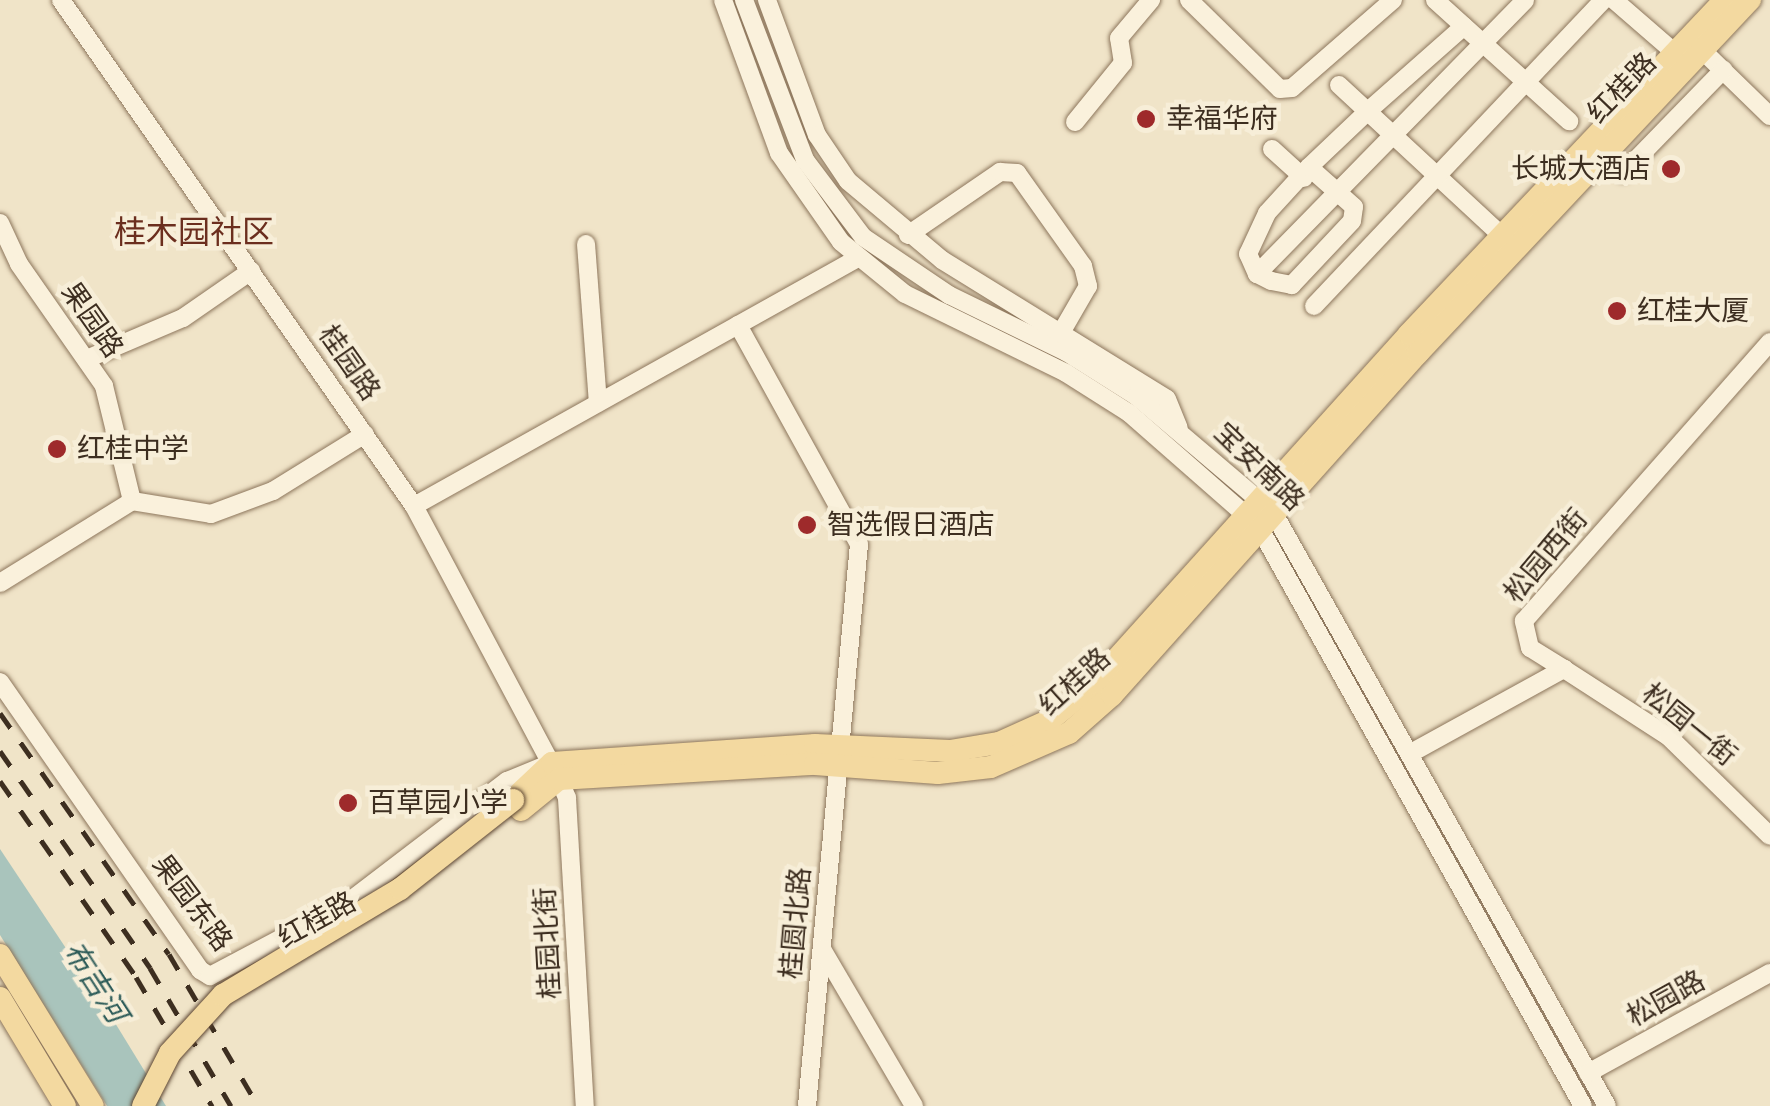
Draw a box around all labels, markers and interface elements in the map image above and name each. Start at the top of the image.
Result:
street label: 红桂路 [1581,46,1663,130]
place label: 幸福华府 [1166,102,1278,136]
marker: 幸福华府 [1135,108,1157,130]
place label: 长城大酒店 [1511,152,1651,186]
marker: 长城大酒店 [1660,158,1682,180]
district label: 桂木园社区 [114,213,274,251]
street label: 果园路 [54,276,130,364]
place label: 红桂大厦 [1637,294,1749,328]
marker: 红桂大厦 [1606,300,1628,322]
street label: 桂园路 [311,319,387,407]
street label: 宝安南路 [1207,416,1311,518]
place label: 红桂中学 [77,432,189,466]
marker: 红桂中学 [46,438,68,460]
street label: 松园西街 [1497,502,1595,610]
place label: 智选假日酒店 [827,508,995,542]
marker: 智选假日酒店 [796,514,818,536]
street label: 红桂路 [1033,641,1117,723]
street label: 松园一街 [1635,677,1743,773]
place label: 百草园小学 [368,786,508,820]
marker: 百草园小学 [337,792,359,814]
street label: 果园东路 [145,848,239,958]
street label: 桂圆北路 [774,866,818,980]
street label: 红桂路 [272,885,362,955]
street label: 桂园北街 [528,886,568,1000]
water label: 布吉河 [55,934,135,1030]
street label: 松园路 [1621,964,1711,1034]

